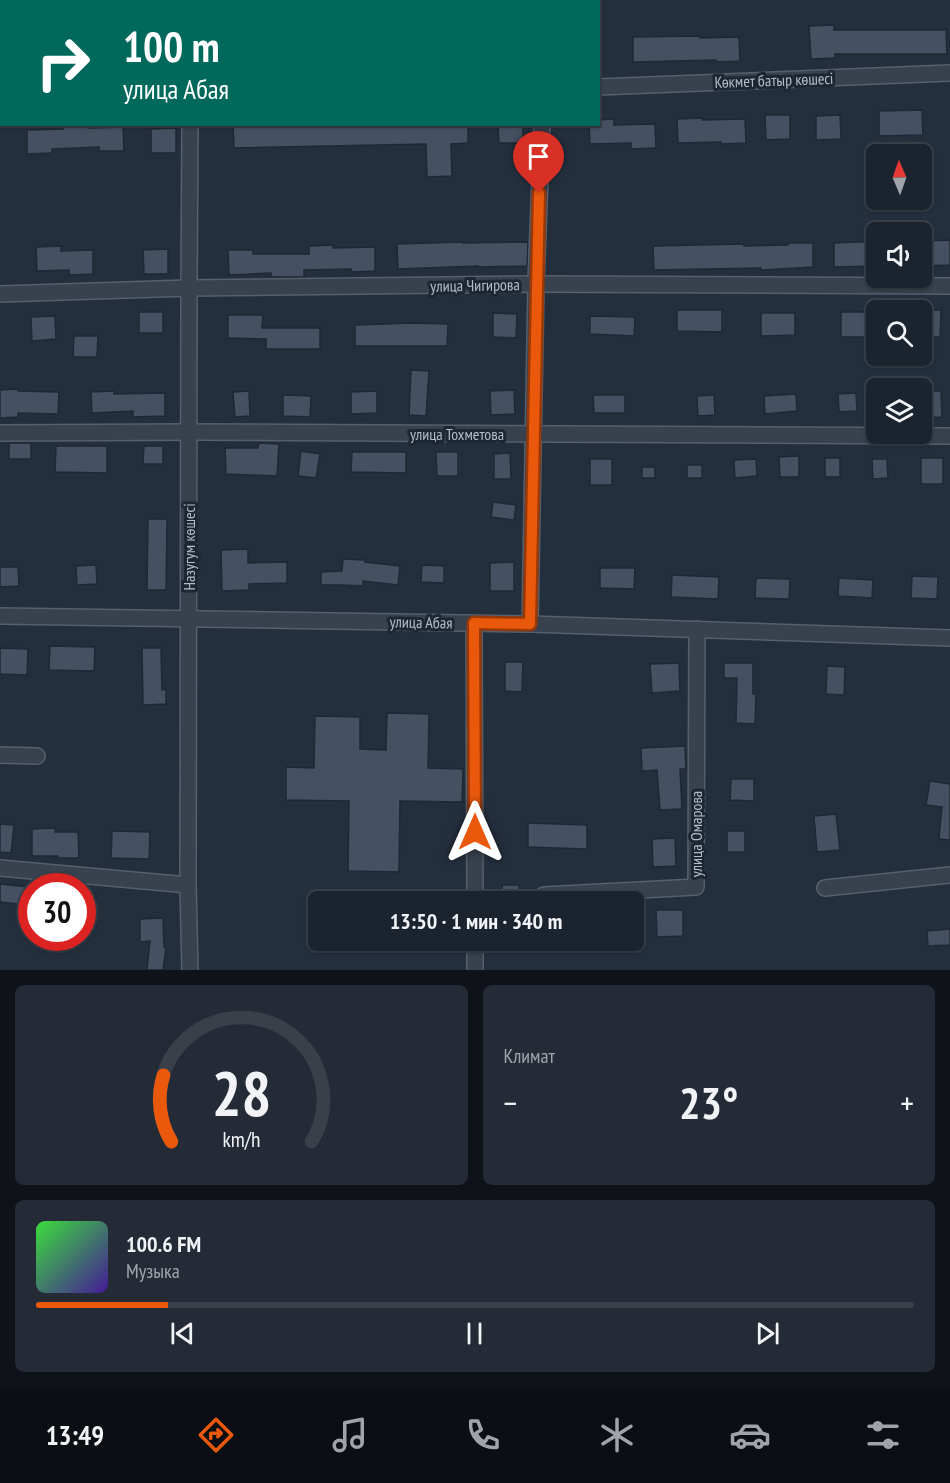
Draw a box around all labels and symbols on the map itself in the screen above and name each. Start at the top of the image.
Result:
street label: Көкмет батыр көшесі [714,68,834,92]
pin [513,131,564,193]
north arrow [866,144,932,210]
street label: улица Чигирова [430,274,520,296]
street label: улица Тохметова [410,424,504,444]
street label: Назугум көшесі [179,503,199,591]
street label: улица Абая [389,611,453,633]
street label: улица Омарова [686,791,706,877]
position arrow [443,800,507,864]
speed limit sign: 30 [18,873,96,951]

